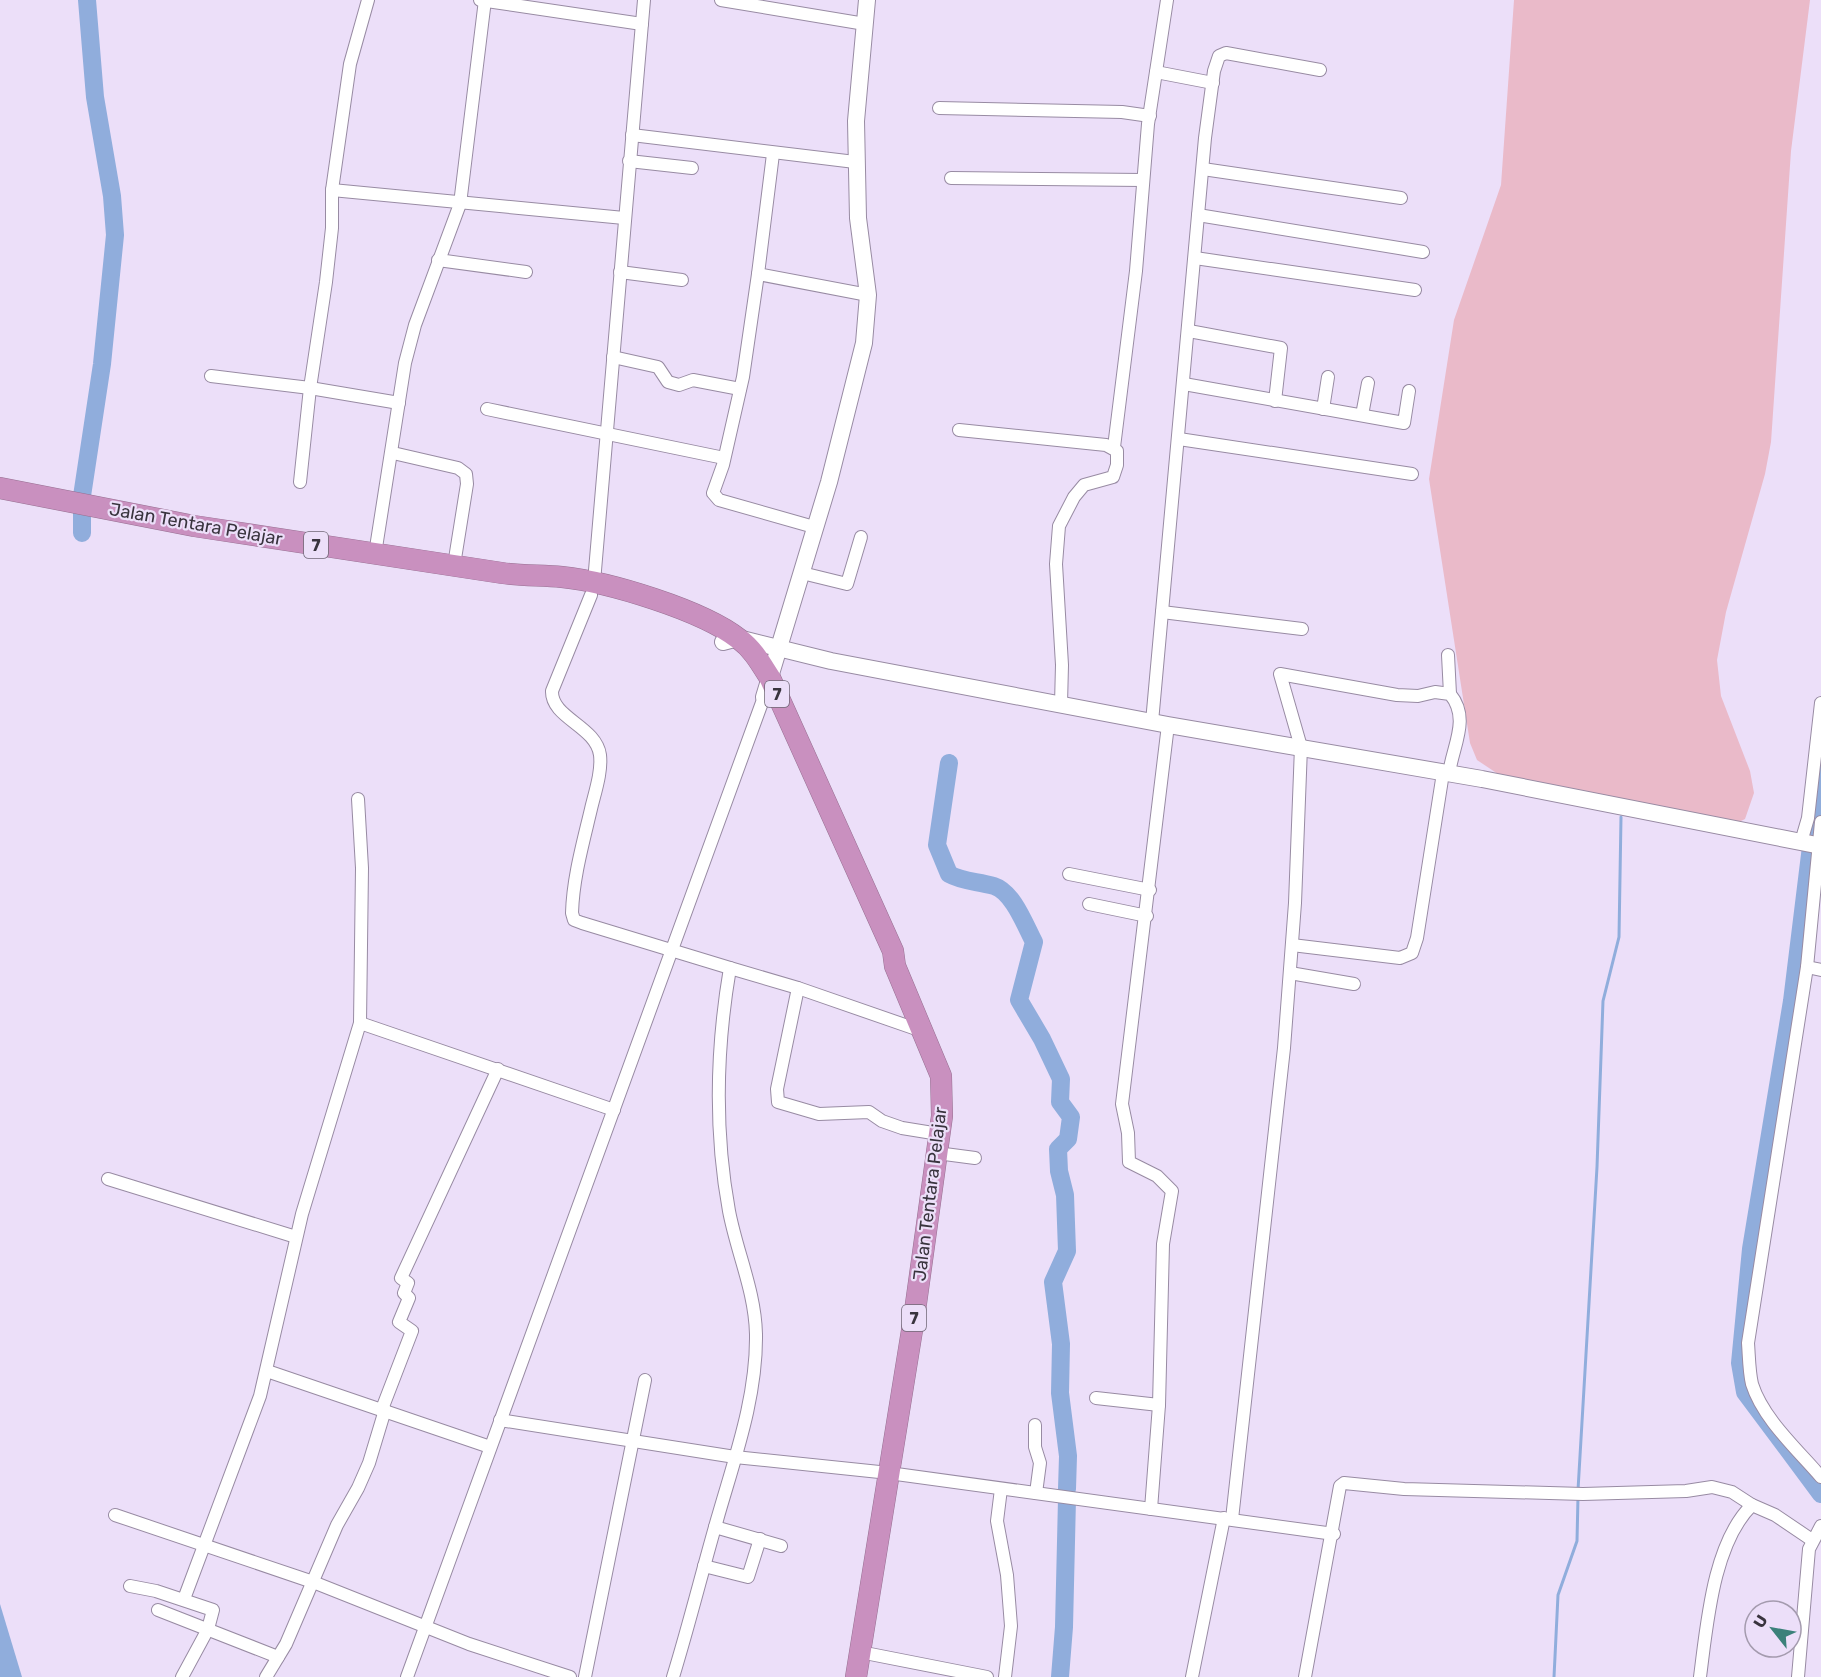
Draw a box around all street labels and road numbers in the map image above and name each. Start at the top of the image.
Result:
street label: Jalan Tentara Pelajar [108,498,284,550]
road number: 7 [304,532,328,558]
road number: 7 [765,681,789,707]
street label: Jalan Tentara Pelajar [908,1105,952,1282]
road number: 7 [902,1305,926,1331]

